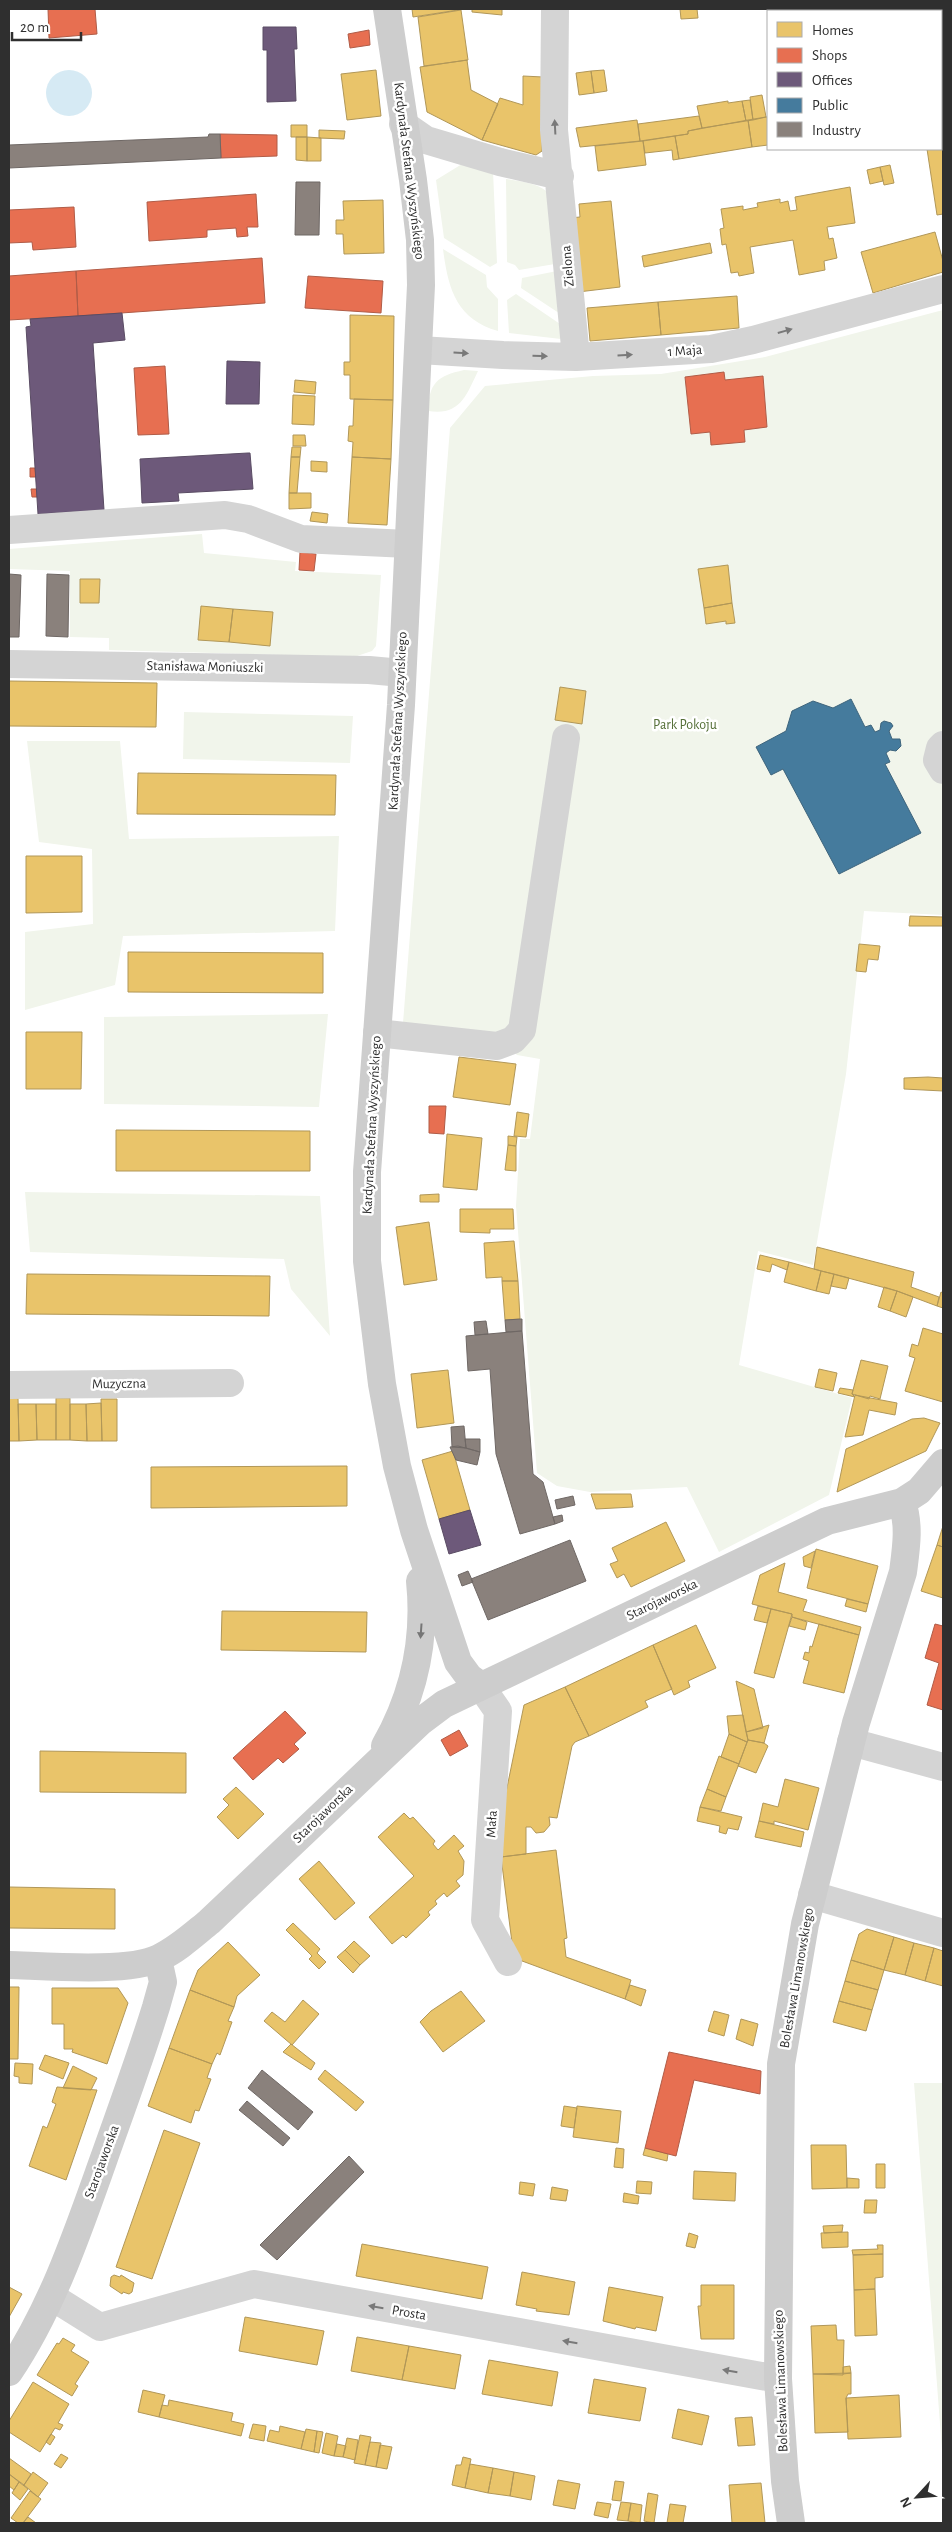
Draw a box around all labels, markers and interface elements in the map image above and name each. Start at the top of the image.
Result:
scale bar [12,10,81,42]
legend [767,10,942,150]
text: 20 m [20,20,49,35]
text: Homes [812,23,854,38]
text: Shops [812,48,847,63]
text: Offices [812,73,853,88]
street label: Kardynała Stefana Wyszyńskiego [391,81,427,261]
text: Public [812,98,848,113]
one-way arrow [550,119,558,135]
text: Industry [812,123,861,138]
street label: Zielona [559,244,577,287]
one-way arrow [778,326,793,334]
street label: 1 Maja [667,343,703,359]
one-way arrow [453,349,469,357]
one-way arrow [617,351,633,359]
one-way arrow [532,352,548,360]
street label: Kardynała Stefana Wyszyńskiego [386,631,410,811]
street label: Stanisława Moniuszki [146,659,264,675]
park label: Park Pokoju [653,718,717,732]
street label: Kardynała Stefana Wyszyńskiego [360,1035,384,1215]
street label: Muzyczna [92,1377,147,1391]
street label: Starojaworska [624,1577,700,1623]
one-way arrow [417,1623,425,1639]
street label: Starojaworska [290,1782,356,1846]
street label: Mała [484,1809,500,1838]
street label: Bolesława Limanowskiego [778,1907,816,2049]
street label: Starojaworska [82,2123,122,2201]
one-way arrow [367,2302,383,2310]
street label: Prosta [391,2303,428,2323]
street label: Bolesława Limanowskiego [772,2310,790,2452]
one-way arrow [562,2338,578,2346]
one-way arrow [722,2367,738,2375]
north arrow [892,2472,942,2522]
text: N [898,2495,915,2510]

